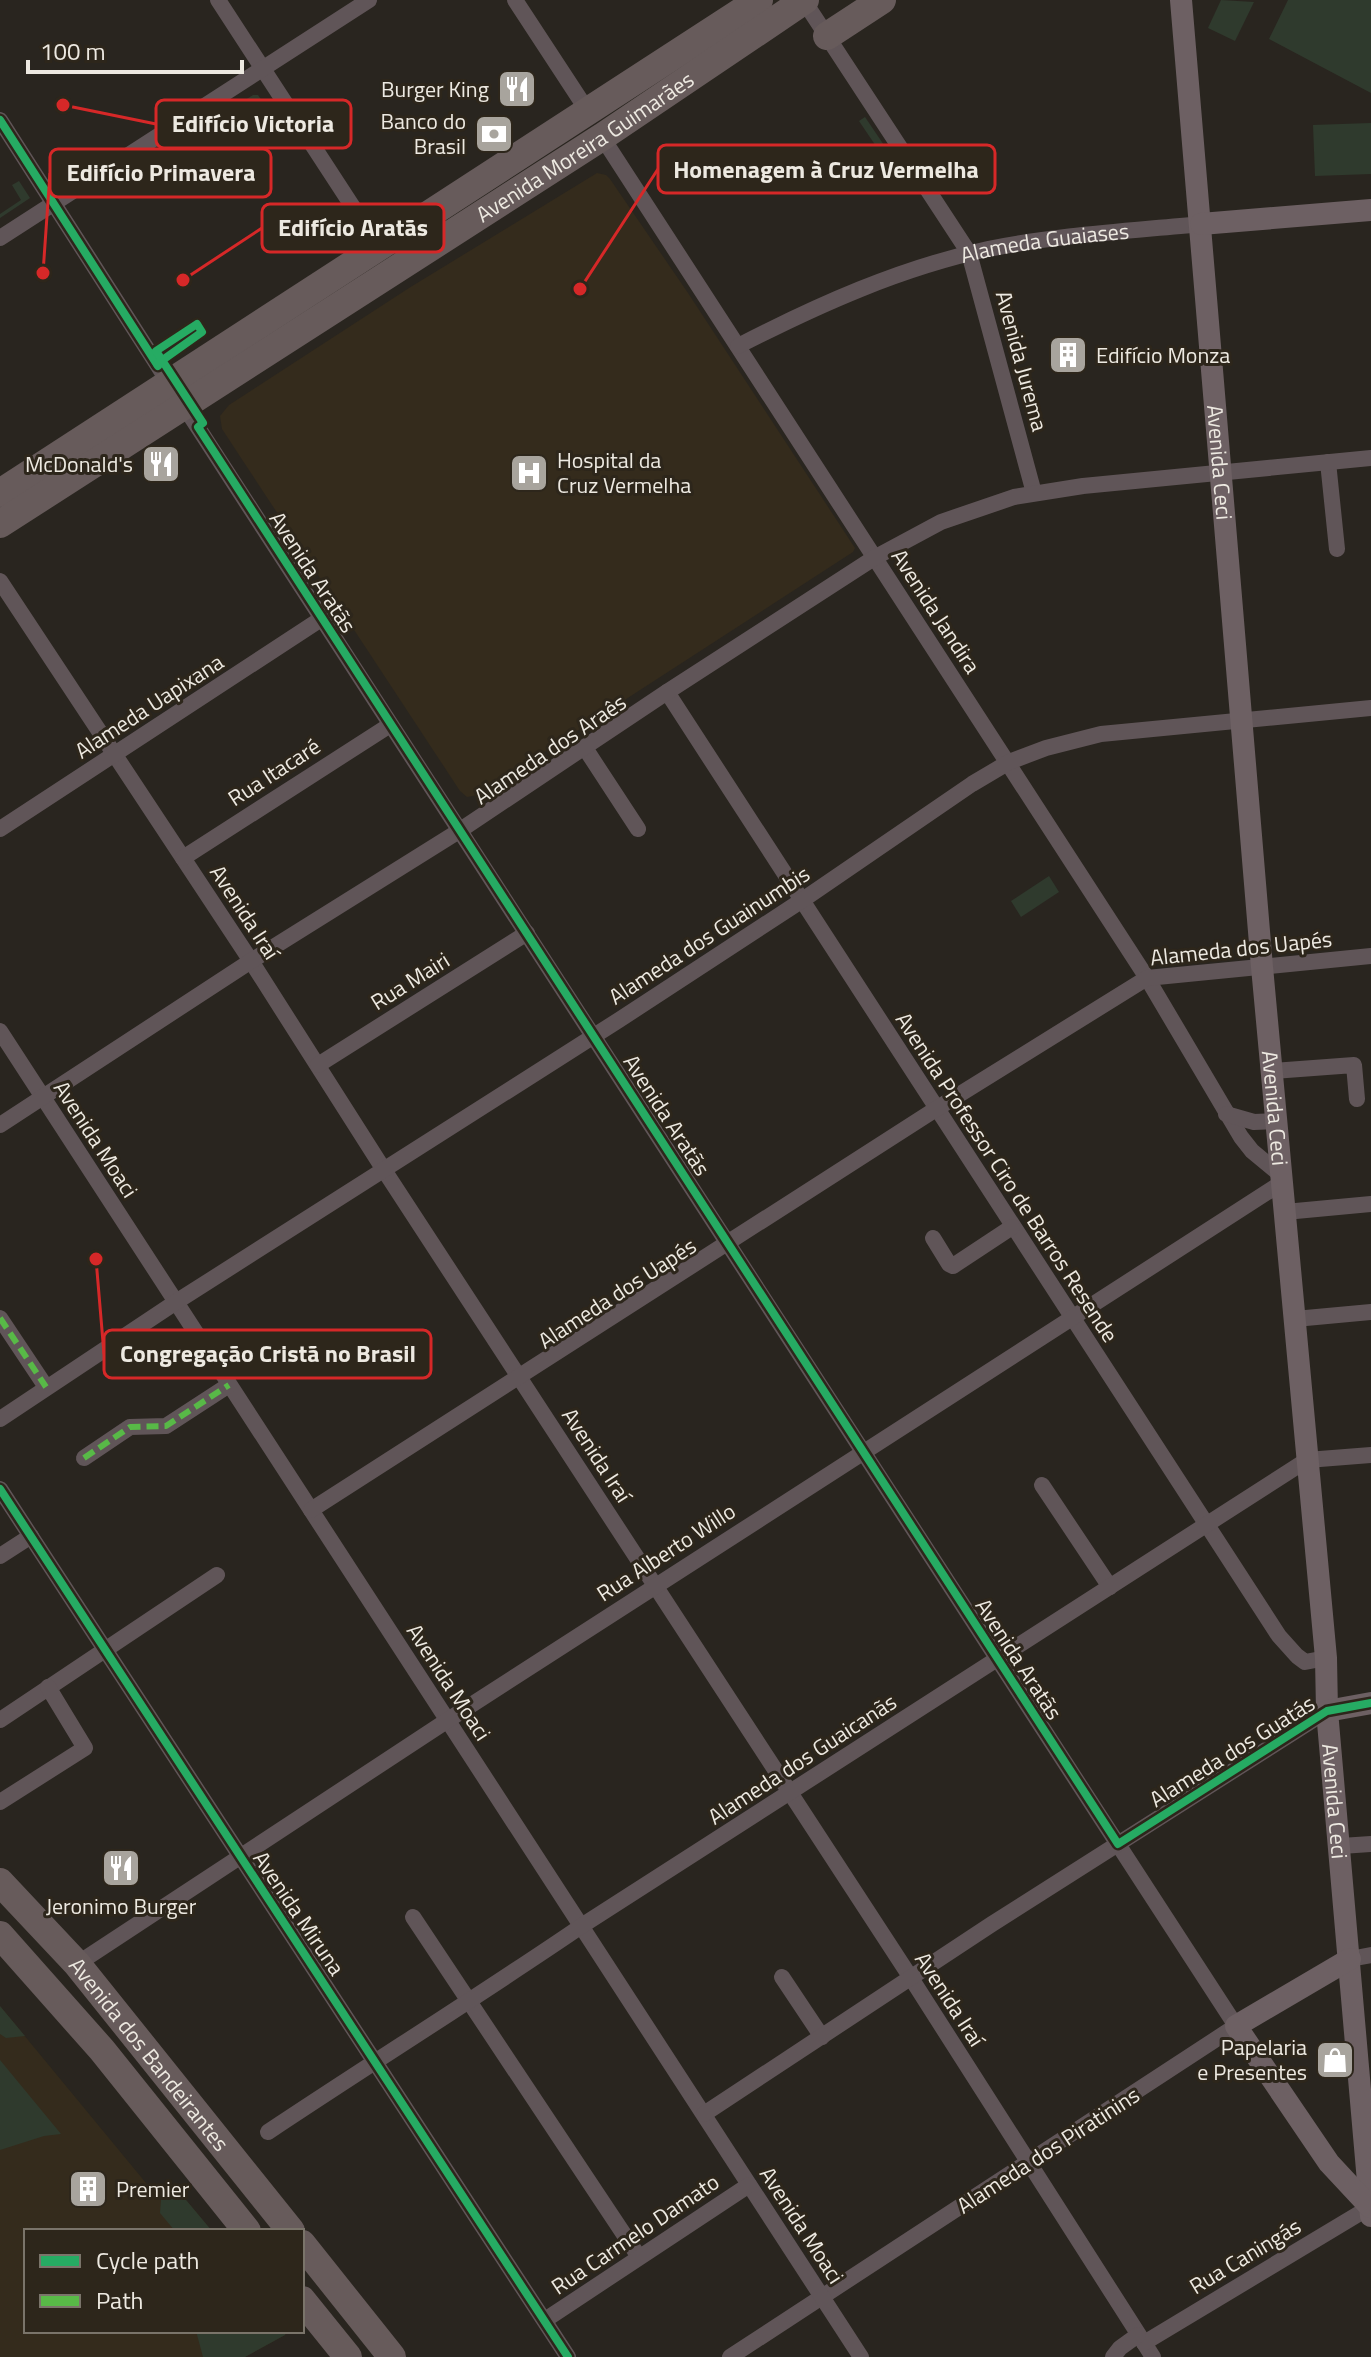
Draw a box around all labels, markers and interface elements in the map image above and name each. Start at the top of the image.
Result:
scale bar [28,24,242,74]
text: 100 m [40,33,106,69]
street label: Avenida Moreira Guimarães [469,63,701,231]
restaurant icon: Burger King [496,68,538,110]
place label: Burger King [381,72,489,106]
callout: Edifício Victoria [156,100,351,148]
place label: Banco do Brasil [380,104,466,163]
text: Edifício Victoria [172,105,334,141]
bank icon: Banco do Brasil [473,113,515,155]
callout: Homenagem à Cruz Vermelha [658,145,995,193]
callout: Edifício Primavera [50,149,271,197]
text: Homenagem à Cruz Vermelha [673,151,979,187]
text: Edifício Primavera [67,154,255,190]
callout: Edifício Aratãs [262,204,444,252]
text: Edifício Aratãs [278,209,428,245]
street label: Alameda Guaiases [957,214,1130,272]
street label: Avenida Jurema [987,287,1057,435]
building icon: Edifício Monza [1047,334,1089,376]
place label: Edifício Monza [1096,338,1230,372]
street label: Avenida Ceci [1198,403,1242,521]
restaurant icon: McDonald's [140,443,182,485]
place label: Hospital da Cruz Vermelha [557,443,691,502]
place label: McDonald's [25,447,133,481]
hospital icon: Hospital da Cruz Vermelha [508,452,550,494]
street label: Avenida Aratãs [261,504,365,640]
street label: Avenida Jandira [883,542,989,680]
street label: Alameda Uapixana [68,645,230,767]
street label: Alameda dos Araês [467,685,633,813]
street label: Rua Itacaré [221,729,327,815]
street label: Alameda dos Guainumbis [602,857,816,1013]
street label: Avenida Iraí [202,858,290,968]
street label: Alameda dos Uapés [1148,922,1334,974]
street label: Rua Mairi [364,943,456,1019]
street label: Avenida Professor Ciro de Barros Resende [887,1005,1127,1349]
street label: Avenida Aratãs [615,1047,719,1183]
street label: Avenida Ceci [1253,1049,1297,1167]
street label: Avenida Moaci [45,1074,147,1204]
street label: Alameda dos Uapés [531,1229,703,1357]
callout: Congregação Cristã no Brasil [104,1330,431,1378]
text: Congregação Cristã no Brasil [120,1335,416,1371]
street label: Avenida Iraí [554,1401,642,1511]
street label: Rua Alberto Willo [590,1494,742,1610]
street label: Avenida Aratãs [967,1591,1071,1727]
street label: Avenida Moaci [398,1617,500,1747]
street label: Alameda dos Guaicanãs [701,1685,903,1833]
street label: Alameda dos Guatás [1143,1686,1321,1816]
street label: Avenida Ceci [1313,1742,1357,1860]
street label: Avenida Miruna [245,1844,353,1982]
restaurant icon: Jeronimo Burger [100,1847,142,1889]
place label: Jeronimo Burger [46,1889,197,1923]
street label: Avenida Iraí [907,1945,995,2055]
street label: Avenida dos Bandeirantes [61,1950,238,2159]
place label: Papelaria e Presentes [1197,2030,1307,2089]
shop icon: Papelaria e Presentes [1314,2039,1356,2081]
street label: Alameda dos Piratinins [950,2078,1146,2222]
street label: Avenida Moaci [751,2160,853,2290]
street label: Rua Carmelo Damato [544,2165,726,2303]
building icon: Premier [67,2168,109,2210]
place label: Premier [116,2172,190,2206]
street label: Rua Caningás [1183,2209,1307,2303]
legend [24,2229,304,2333]
text: Cycle path [96,2242,199,2278]
text: Path [96,2282,143,2318]

